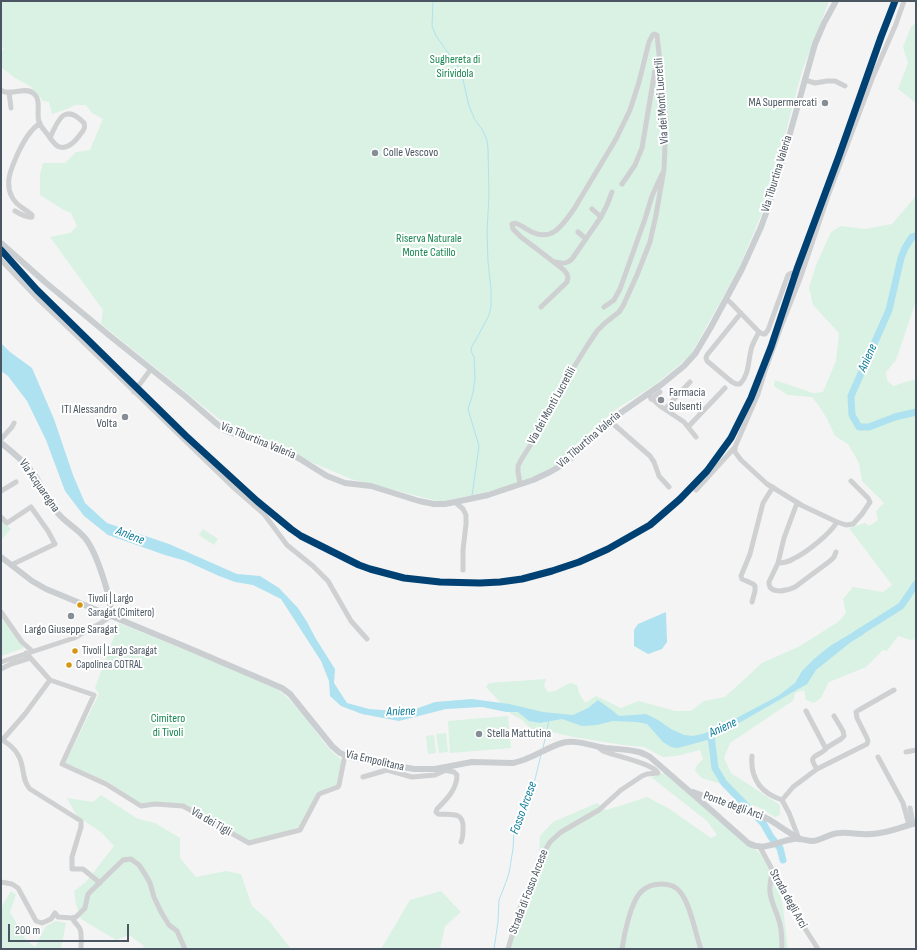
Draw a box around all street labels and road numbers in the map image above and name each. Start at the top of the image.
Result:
street label: Via dei Monti Lucretili [652,58,672,144]
street label: Via Tiburtina Valeria [759,134,795,214]
street label: Via dei Monti Lucretili [525,365,579,447]
street label: Via Tiburtina Valeria [554,409,624,471]
street label: Via Tiburtina Valeria [218,419,298,463]
street label: Via Acquaregna [15,457,63,515]
street label: Via Empolitana [344,747,406,775]
street label: Ponte degli Arci [701,789,765,823]
street label: Via dei Tigli [188,805,234,839]
street label: Strada di Fosso Arcese [506,848,552,936]
street label: Strada degli Arci [766,867,810,931]

